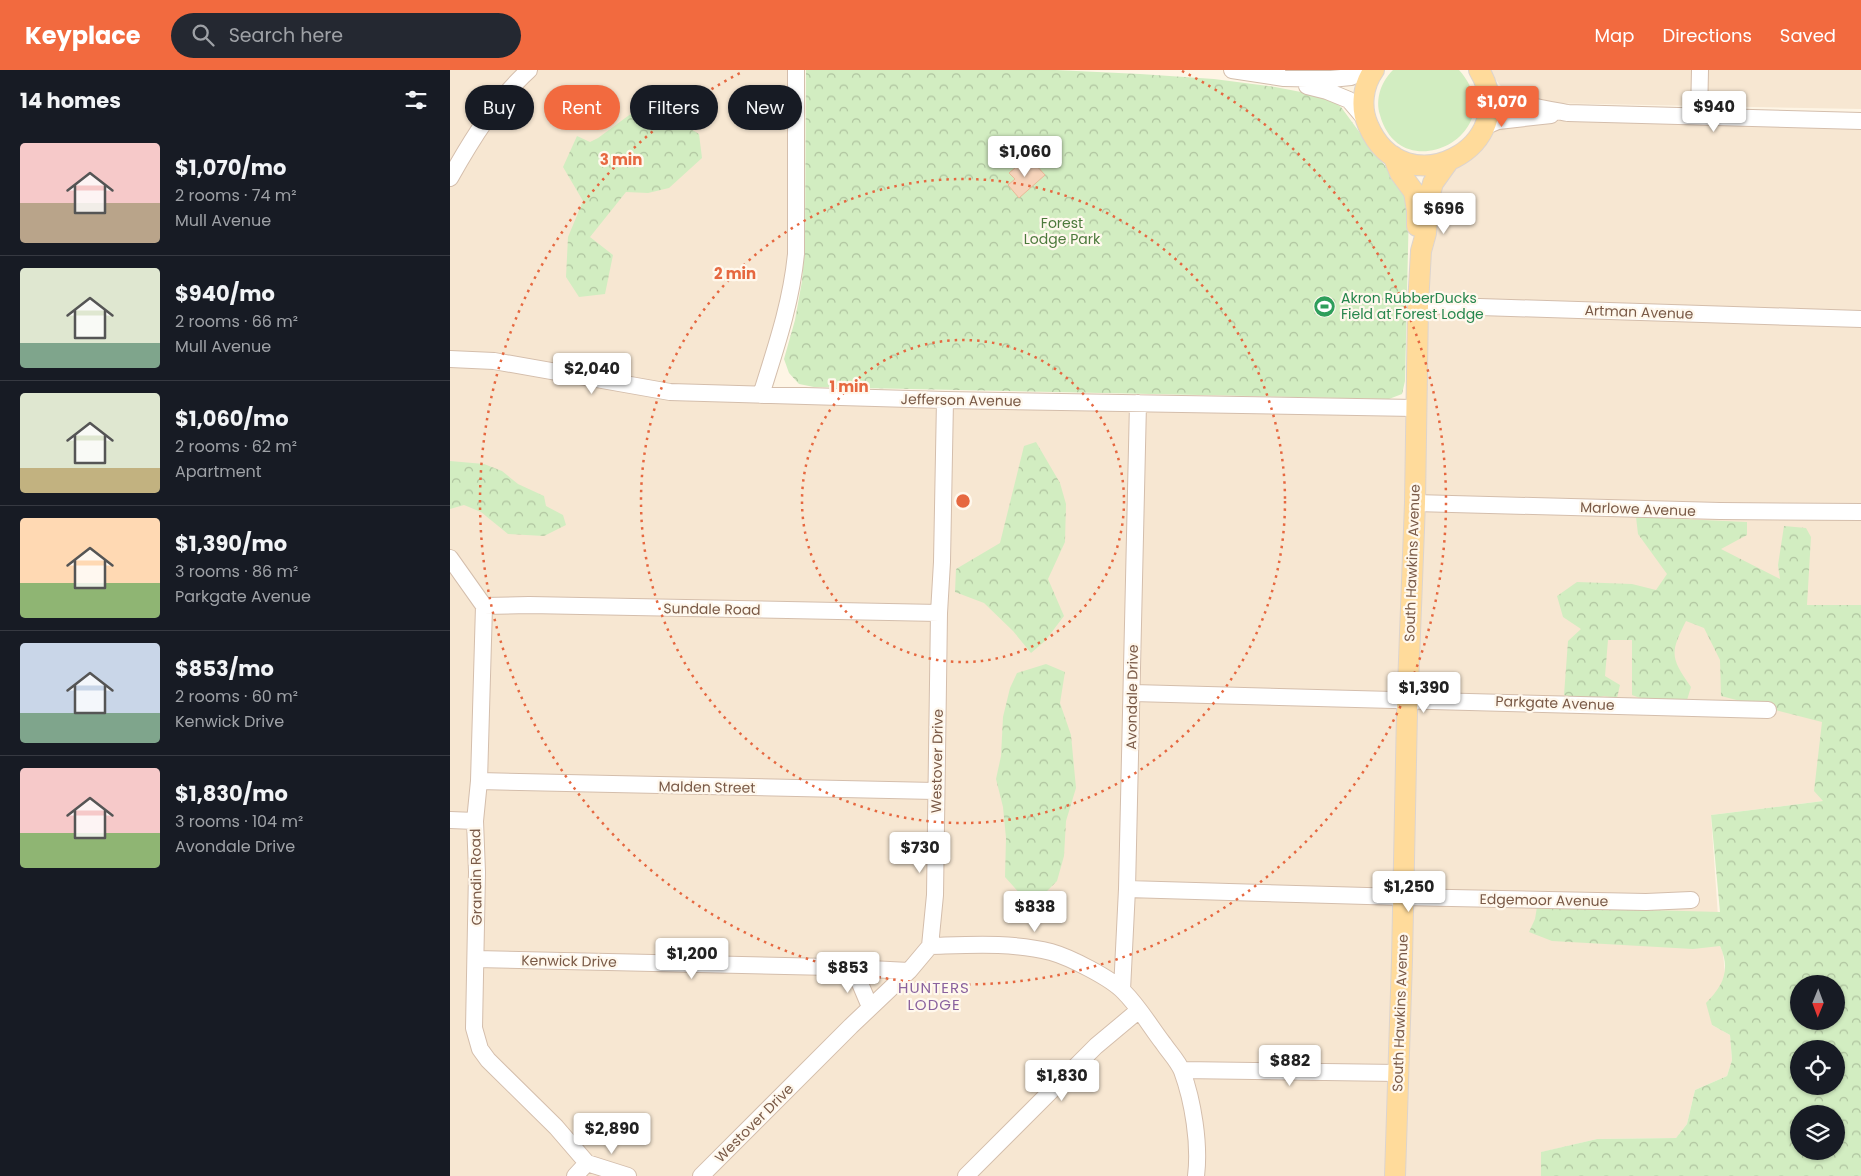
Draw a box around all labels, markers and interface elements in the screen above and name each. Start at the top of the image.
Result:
search box [171,13,521,58]
text: Keyplace [25,19,141,52]
icon: search [189,21,217,49]
text: Search here [229,22,343,49]
text: Map [1595,23,1634,48]
text: Directions [1662,23,1752,48]
text: Saved [1780,23,1836,48]
chip: Buy [465,85,534,130]
chip: Rent [544,85,620,130]
chip: Filters [630,85,718,130]
chip: New [728,85,802,130]
pin: $1,070 [1461,85,1543,128]
text: 14 homes [20,86,121,115]
icon: filters [402,86,430,114]
text: $1,070 [1477,90,1527,113]
pin: $940 [1684,90,1744,133]
text: $940 [1693,95,1735,118]
pin: $1,060 [984,136,1066,178]
text: $1,060 [999,140,1051,163]
text: 3 min [600,149,642,170]
text: $1,070/mo [175,153,287,182]
icon: home [60,163,120,223]
text: 2 rooms · 74 m² [175,184,297,207]
pin: $696 [1414,192,1474,235]
text: $696 [1424,197,1464,220]
text: Mull Avenue [175,209,271,232]
park label: Forest Lodge Park [1024,213,1101,249]
text: 2 min [714,263,756,284]
text: $940/mo [175,279,275,308]
icon: home [60,288,120,348]
place label: Akron RubberDucks Field at Forest Lodge [1341,288,1484,324]
sports icon: Akron RubberDucks Field at Forest Lodge [1313,294,1337,318]
street label: Artman Avenue [1584,300,1694,324]
text: 2 rooms · 66 m² [175,310,298,333]
text: Mull Avenue [175,335,271,358]
pin: $2,040 [551,352,633,395]
text: $2,040 [564,357,620,380]
text: 1 min [829,376,869,397]
street label: Jefferson Avenue [900,389,1022,411]
text: $1,060/mo [175,404,289,433]
icon: home [60,413,120,473]
text: 2 rooms · 62 m² [175,435,297,458]
text: Apartment [175,460,262,483]
street label: South Hawkins Avenue [1399,483,1425,642]
centre of rings [954,492,972,510]
street label: Marlowe Avenue [1580,497,1696,521]
text: $1,390/mo [175,529,287,558]
icon: home [60,538,120,598]
text: 3 rooms · 86 m² [175,560,298,583]
text: Parkgate Avenue [175,585,311,608]
street label: Sundale Road [663,598,761,620]
street label: Avondale Drive [1121,644,1143,750]
text: $853/mo [175,654,274,683]
icon: home [60,663,120,723]
pin: $1,390 [1383,672,1465,714]
text: $1,390 [1398,676,1450,699]
text: 2 rooms · 60 m² [175,685,298,708]
street label: Parkgate Avenue [1495,691,1615,715]
street label: Westover Drive [926,708,948,813]
text: Kenwick Drive [175,710,284,733]
street label: Malden Street [658,776,756,798]
text: $1,830/mo [175,779,288,808]
icon: home [60,788,120,848]
text: 3 rooms · 104 m² [175,810,303,833]
street label: Grandin Road [465,829,487,925]
pin: $730 [890,832,950,874]
text: Avondale Drive [175,835,295,858]
text: $730 [900,836,940,859]
pin: $1,250 [1368,870,1450,913]
text: $1,250 [1383,875,1435,898]
street label: Edgemoor Avenue [1479,889,1609,911]
pin: $838 [1005,890,1065,933]
text: $838 [1015,895,1055,918]
street label: South Hawkins Avenue [1387,933,1413,1092]
pin: $1,200 [651,938,733,980]
text: $1,200 [666,942,718,965]
street label: Kenwick Drive [521,950,617,972]
pin: $853 [818,952,878,994]
text: $853 [828,956,868,979]
north arrow [1790,975,1845,1030]
map controls [1790,975,1845,1160]
district label: HUNTERS LODGE [898,977,970,1015]
button: locate [1790,1040,1845,1095]
pin: $882 [1260,1044,1320,1087]
text: $882 [1270,1049,1310,1072]
pin: $1,830 [1021,1060,1103,1102]
text: $1,830 [1036,1064,1088,1087]
street label: Westover Drive [710,1079,798,1167]
button: layers [1790,1105,1845,1160]
pin: $2,890 [571,1112,653,1155]
text: $2,890 [585,1117,639,1140]

